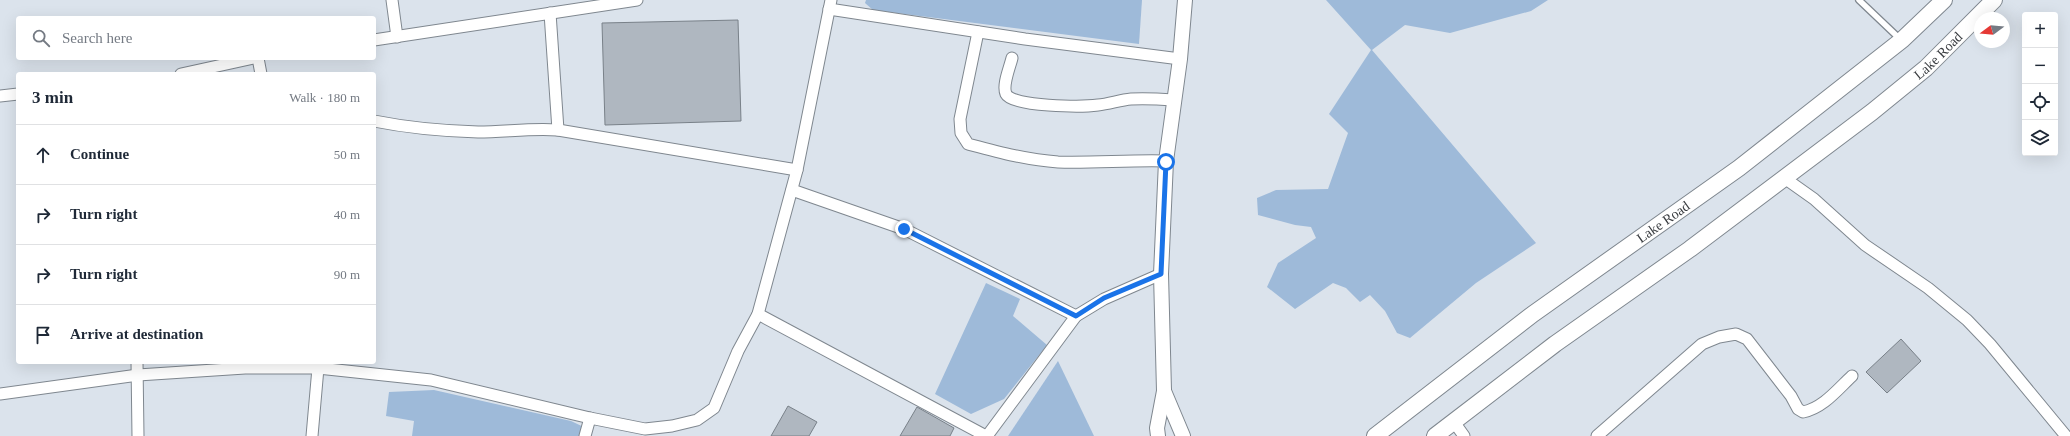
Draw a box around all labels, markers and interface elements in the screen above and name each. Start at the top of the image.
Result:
north arrow [1974,12,2010,48]
map controls [2022,12,2058,156]
button: + [2022,12,2058,48]
search box [16,16,376,60]
icon: search [30,27,52,49]
street label: Lake Road [1911,29,1965,83]
text: Search here [62,30,132,46]
button: − [2022,48,2058,84]
button: locate [2022,84,2058,120]
text: 3 min [32,88,73,107]
text: Walk · 180 m [289,90,360,105]
button: layers [2022,120,2058,156]
icon: ahead [32,144,54,166]
text: Continue [70,146,129,162]
text: 50 m [334,147,360,162]
route start [1157,153,1175,171]
street label: Lake Road [1634,198,1693,246]
icon: right [32,204,54,226]
text: Turn right [70,206,137,222]
text: 40 m [334,207,360,222]
route end [895,220,913,238]
icon: right [32,264,54,286]
text: Turn right [70,266,137,282]
text: 90 m [334,267,360,282]
icon: arrive [32,324,54,346]
text: Arrive at destination [70,326,203,342]

